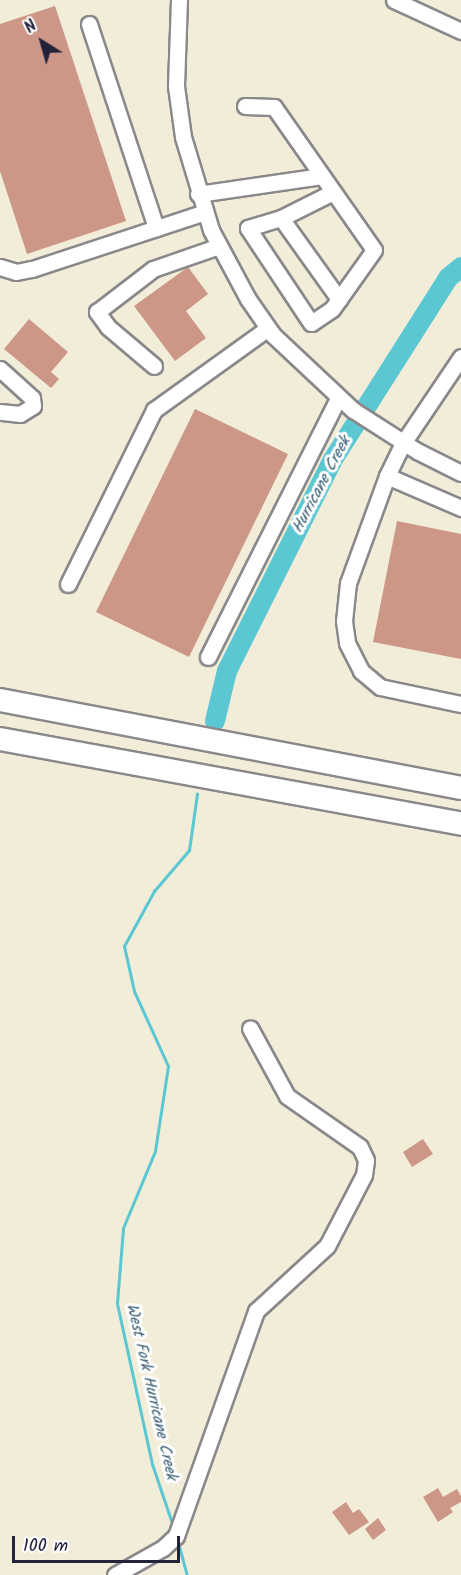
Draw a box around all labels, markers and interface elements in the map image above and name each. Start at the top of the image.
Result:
north arrow [12,12,72,72]
text: N [19,14,42,40]
water label: Hurricane Creek [289,434,355,536]
water label: West Fork Hurricane Creek [121,1302,181,1482]
scale bar [15,1524,183,1562]
text: 100 m [23,1532,68,1561]

